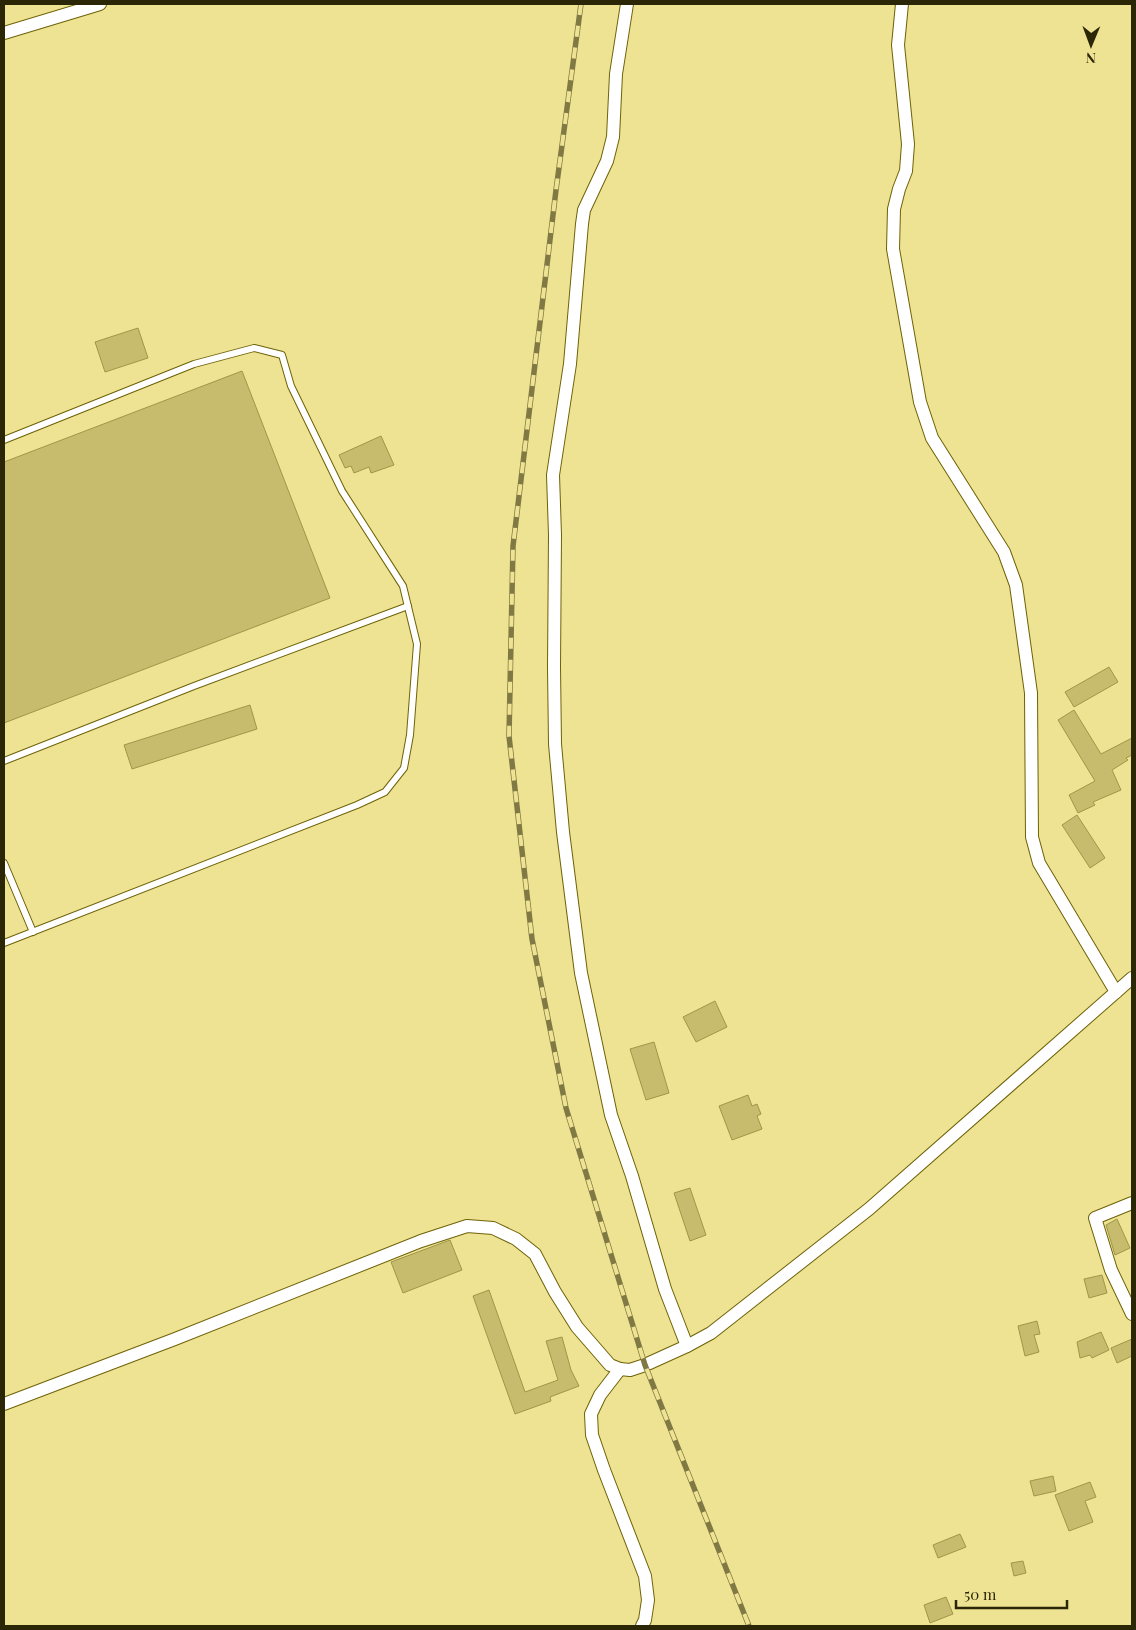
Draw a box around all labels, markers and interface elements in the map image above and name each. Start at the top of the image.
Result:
north arrow [1066,20,1116,70]
text: N [1086,49,1096,68]
scale bar [956,1578,1067,1610]
text: 50 m [964,1584,997,1604]

